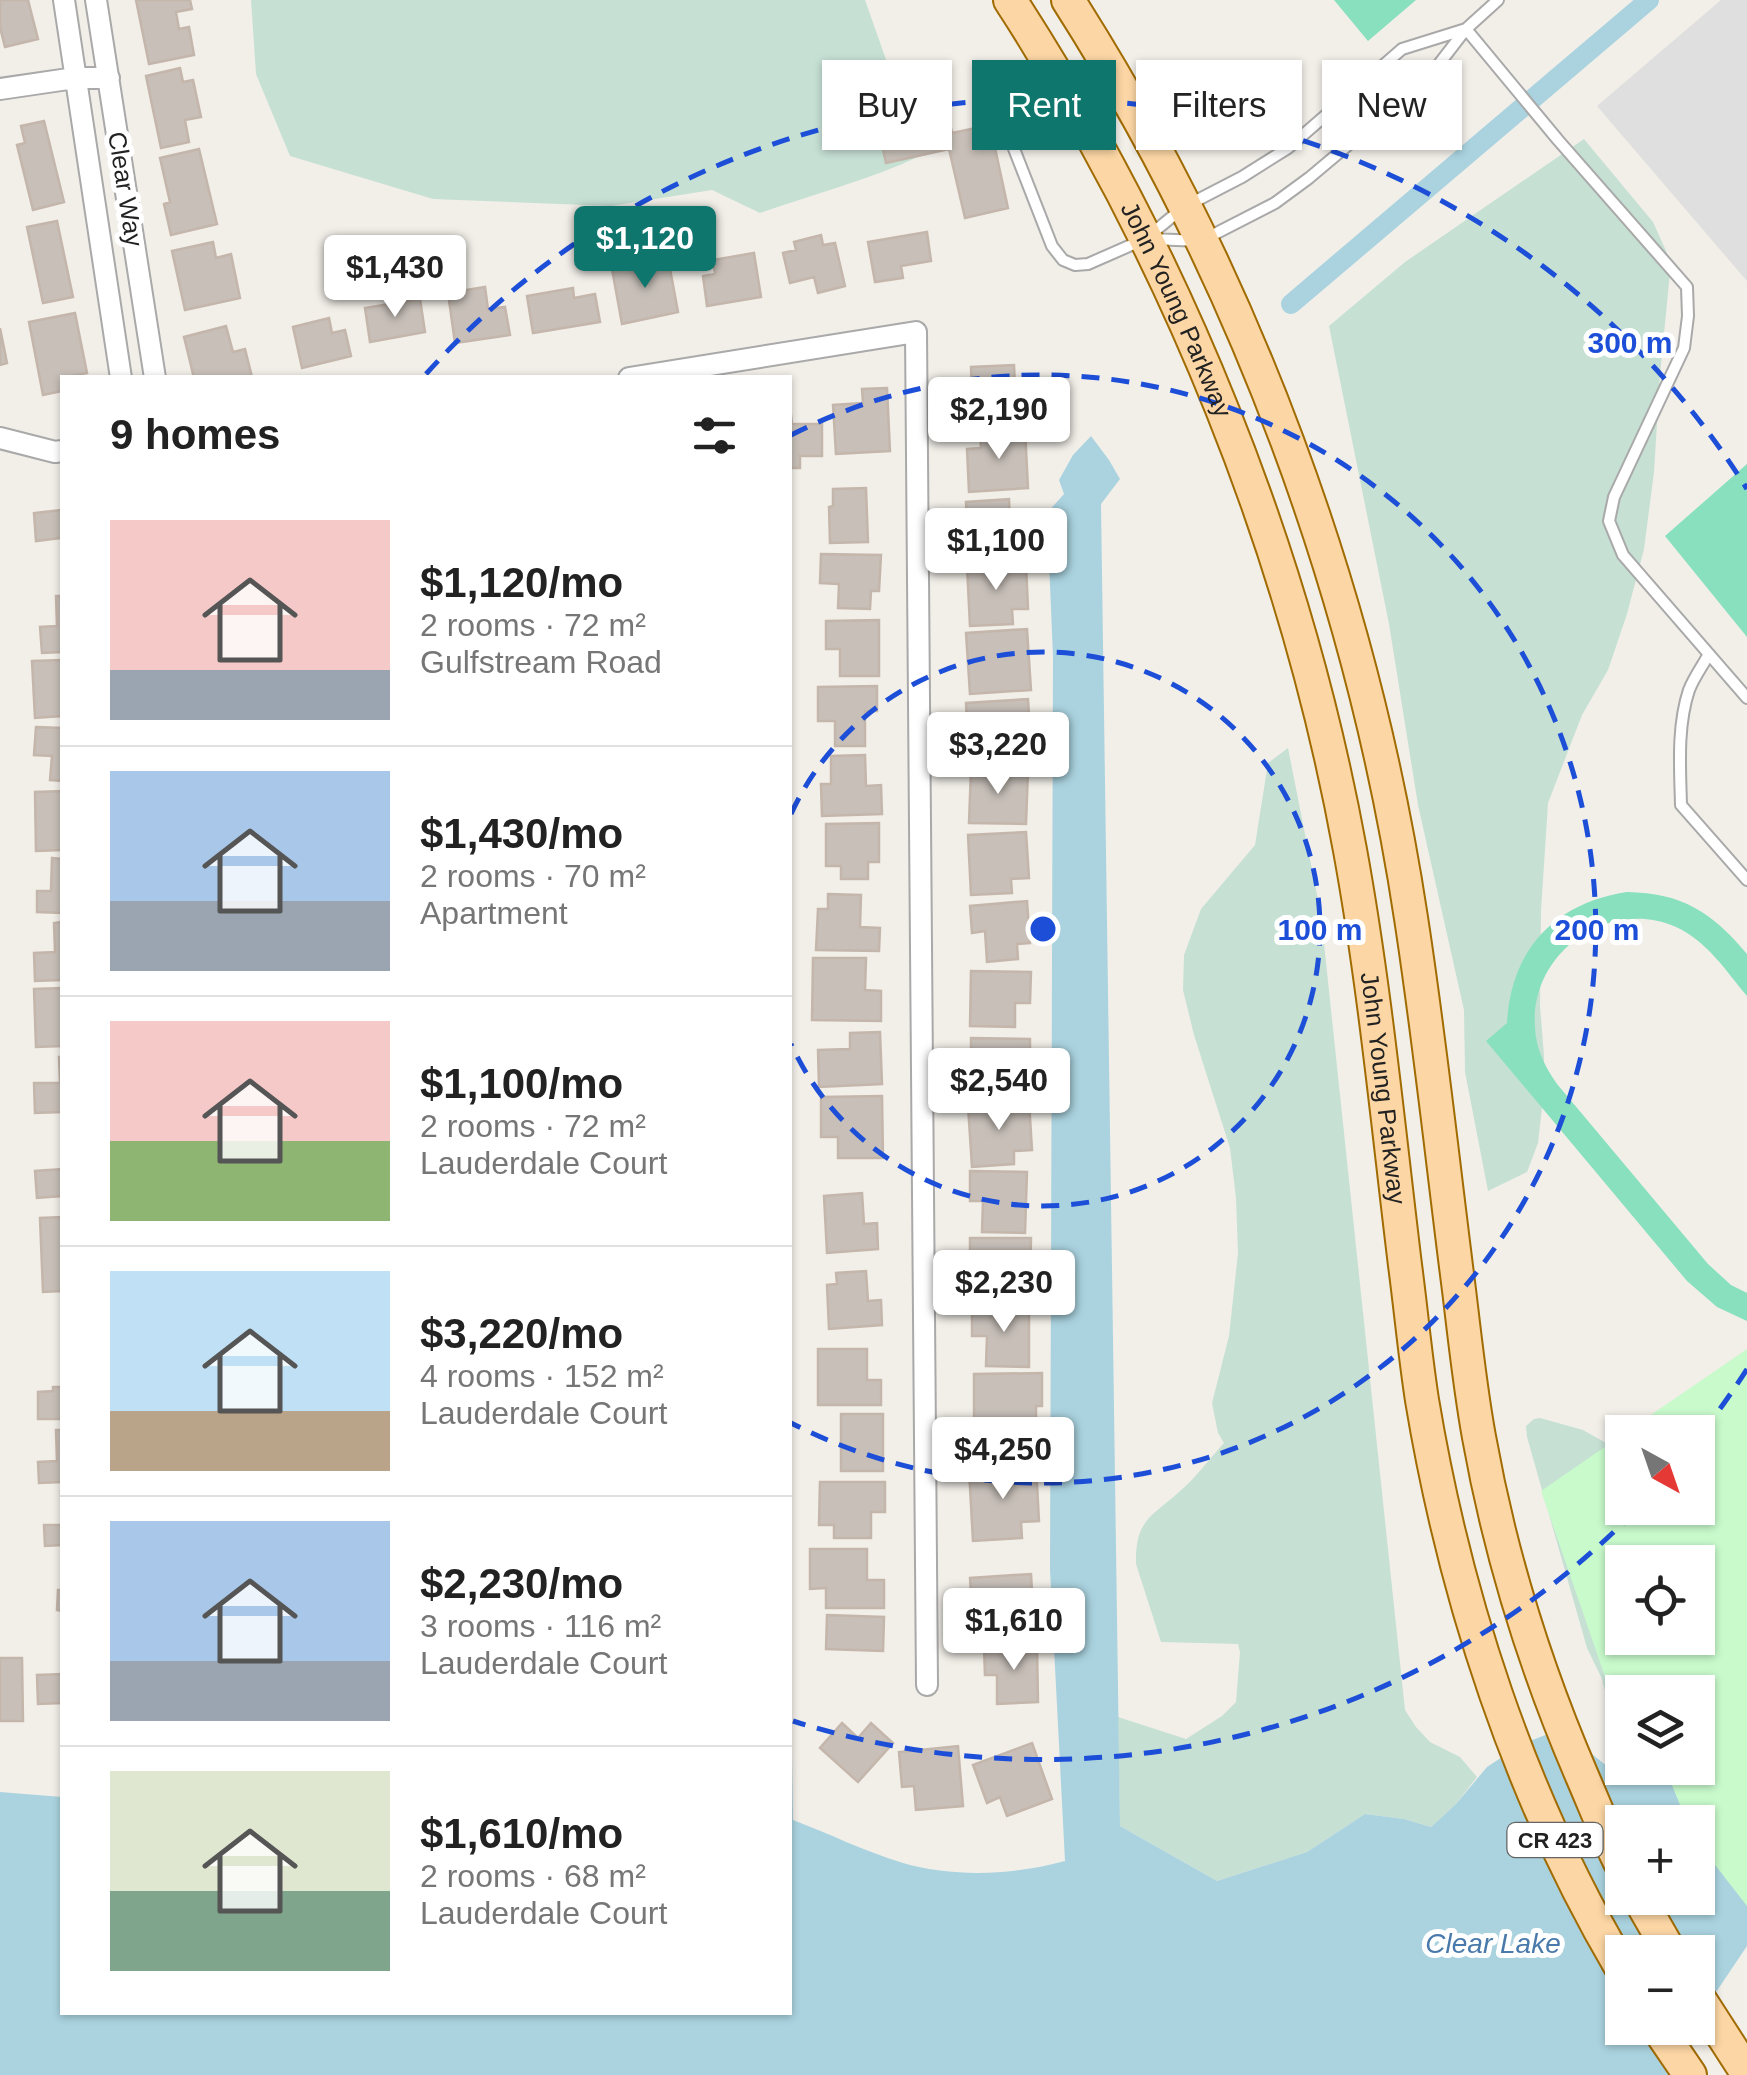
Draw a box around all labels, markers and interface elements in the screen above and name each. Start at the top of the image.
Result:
chip: Buy [822,60,952,150]
chip: Rent [972,60,1116,150]
chip: Filters [1136,60,1302,150]
chip: New [1322,60,1462,150]
street label: Clear Way [103,130,149,249]
street label: John Young Parkway [1116,197,1238,422]
pin: $1,120 [564,206,726,291]
text: $1,120 [596,220,694,256]
pin: $1,430 [314,235,476,320]
text: $1,430 [346,249,444,285]
text: 300 m [1587,326,1673,359]
pin: $2,190 [918,377,1080,462]
text: $2,190 [950,391,1048,427]
icon: filters [687,408,742,463]
text: 9 homes [110,411,280,458]
pin: $1,100 [915,508,1077,593]
text: $1,100 [947,522,1045,558]
text: $1,120/mo [420,559,623,606]
icon: home [190,560,310,680]
text: 2 rooms · 72 m² [420,607,646,643]
text: Gulfstream Road [420,644,662,680]
pin: $3,220 [917,712,1079,797]
text: $3,220 [949,726,1047,762]
text: $1,430/mo [420,810,623,857]
icon: home [190,811,310,931]
text: 2 rooms · 70 m² [420,858,646,894]
text: Apartment [420,895,568,931]
centre of rings [1025,911,1061,947]
text: 100 m [1277,913,1363,946]
text: 200 m [1554,913,1640,946]
street label: John Young Parkway [1356,970,1412,1206]
pin: $2,540 [918,1048,1080,1133]
text: $1,100/mo [420,1060,623,1107]
icon: home [190,1061,310,1181]
text: $2,540 [950,1062,1048,1098]
text: 2 rooms · 72 m² [420,1108,646,1144]
text: Lauderdale Court [420,1145,667,1181]
pin: $2,230 [923,1250,1085,1335]
text: $2,230 [955,1264,1053,1300]
text: $3,220/mo [420,1310,623,1357]
icon: home [190,1311,310,1431]
text: 4 rooms · 152 m² [420,1358,664,1394]
text: Lauderdale Court [420,1395,667,1431]
north arrow [1605,1415,1715,1525]
map controls [1605,1415,1715,2045]
pin: $4,250 [922,1417,1084,1502]
text: $4,250 [954,1431,1052,1467]
button: locate [1605,1545,1715,1655]
text: $2,230/mo [420,1560,623,1607]
icon: home [190,1561,310,1681]
pin: $1,610 [933,1588,1095,1673]
text: $1,610 [965,1602,1063,1638]
text: 3 rooms · 116 m² [420,1608,661,1644]
text: Lauderdale Court [420,1645,667,1681]
button: layers [1605,1675,1715,1785]
button: + [1605,1805,1715,1915]
text: $1,610/mo [420,1810,623,1857]
icon: home [190,1811,310,1931]
road number: CR 423 [1508,1823,1602,1857]
text: 2 rooms · 68 m² [420,1858,646,1894]
text: Lauderdale Court [420,1895,667,1931]
water label: Clear Lake [1425,1928,1561,1959]
button: − [1605,1935,1715,2045]

